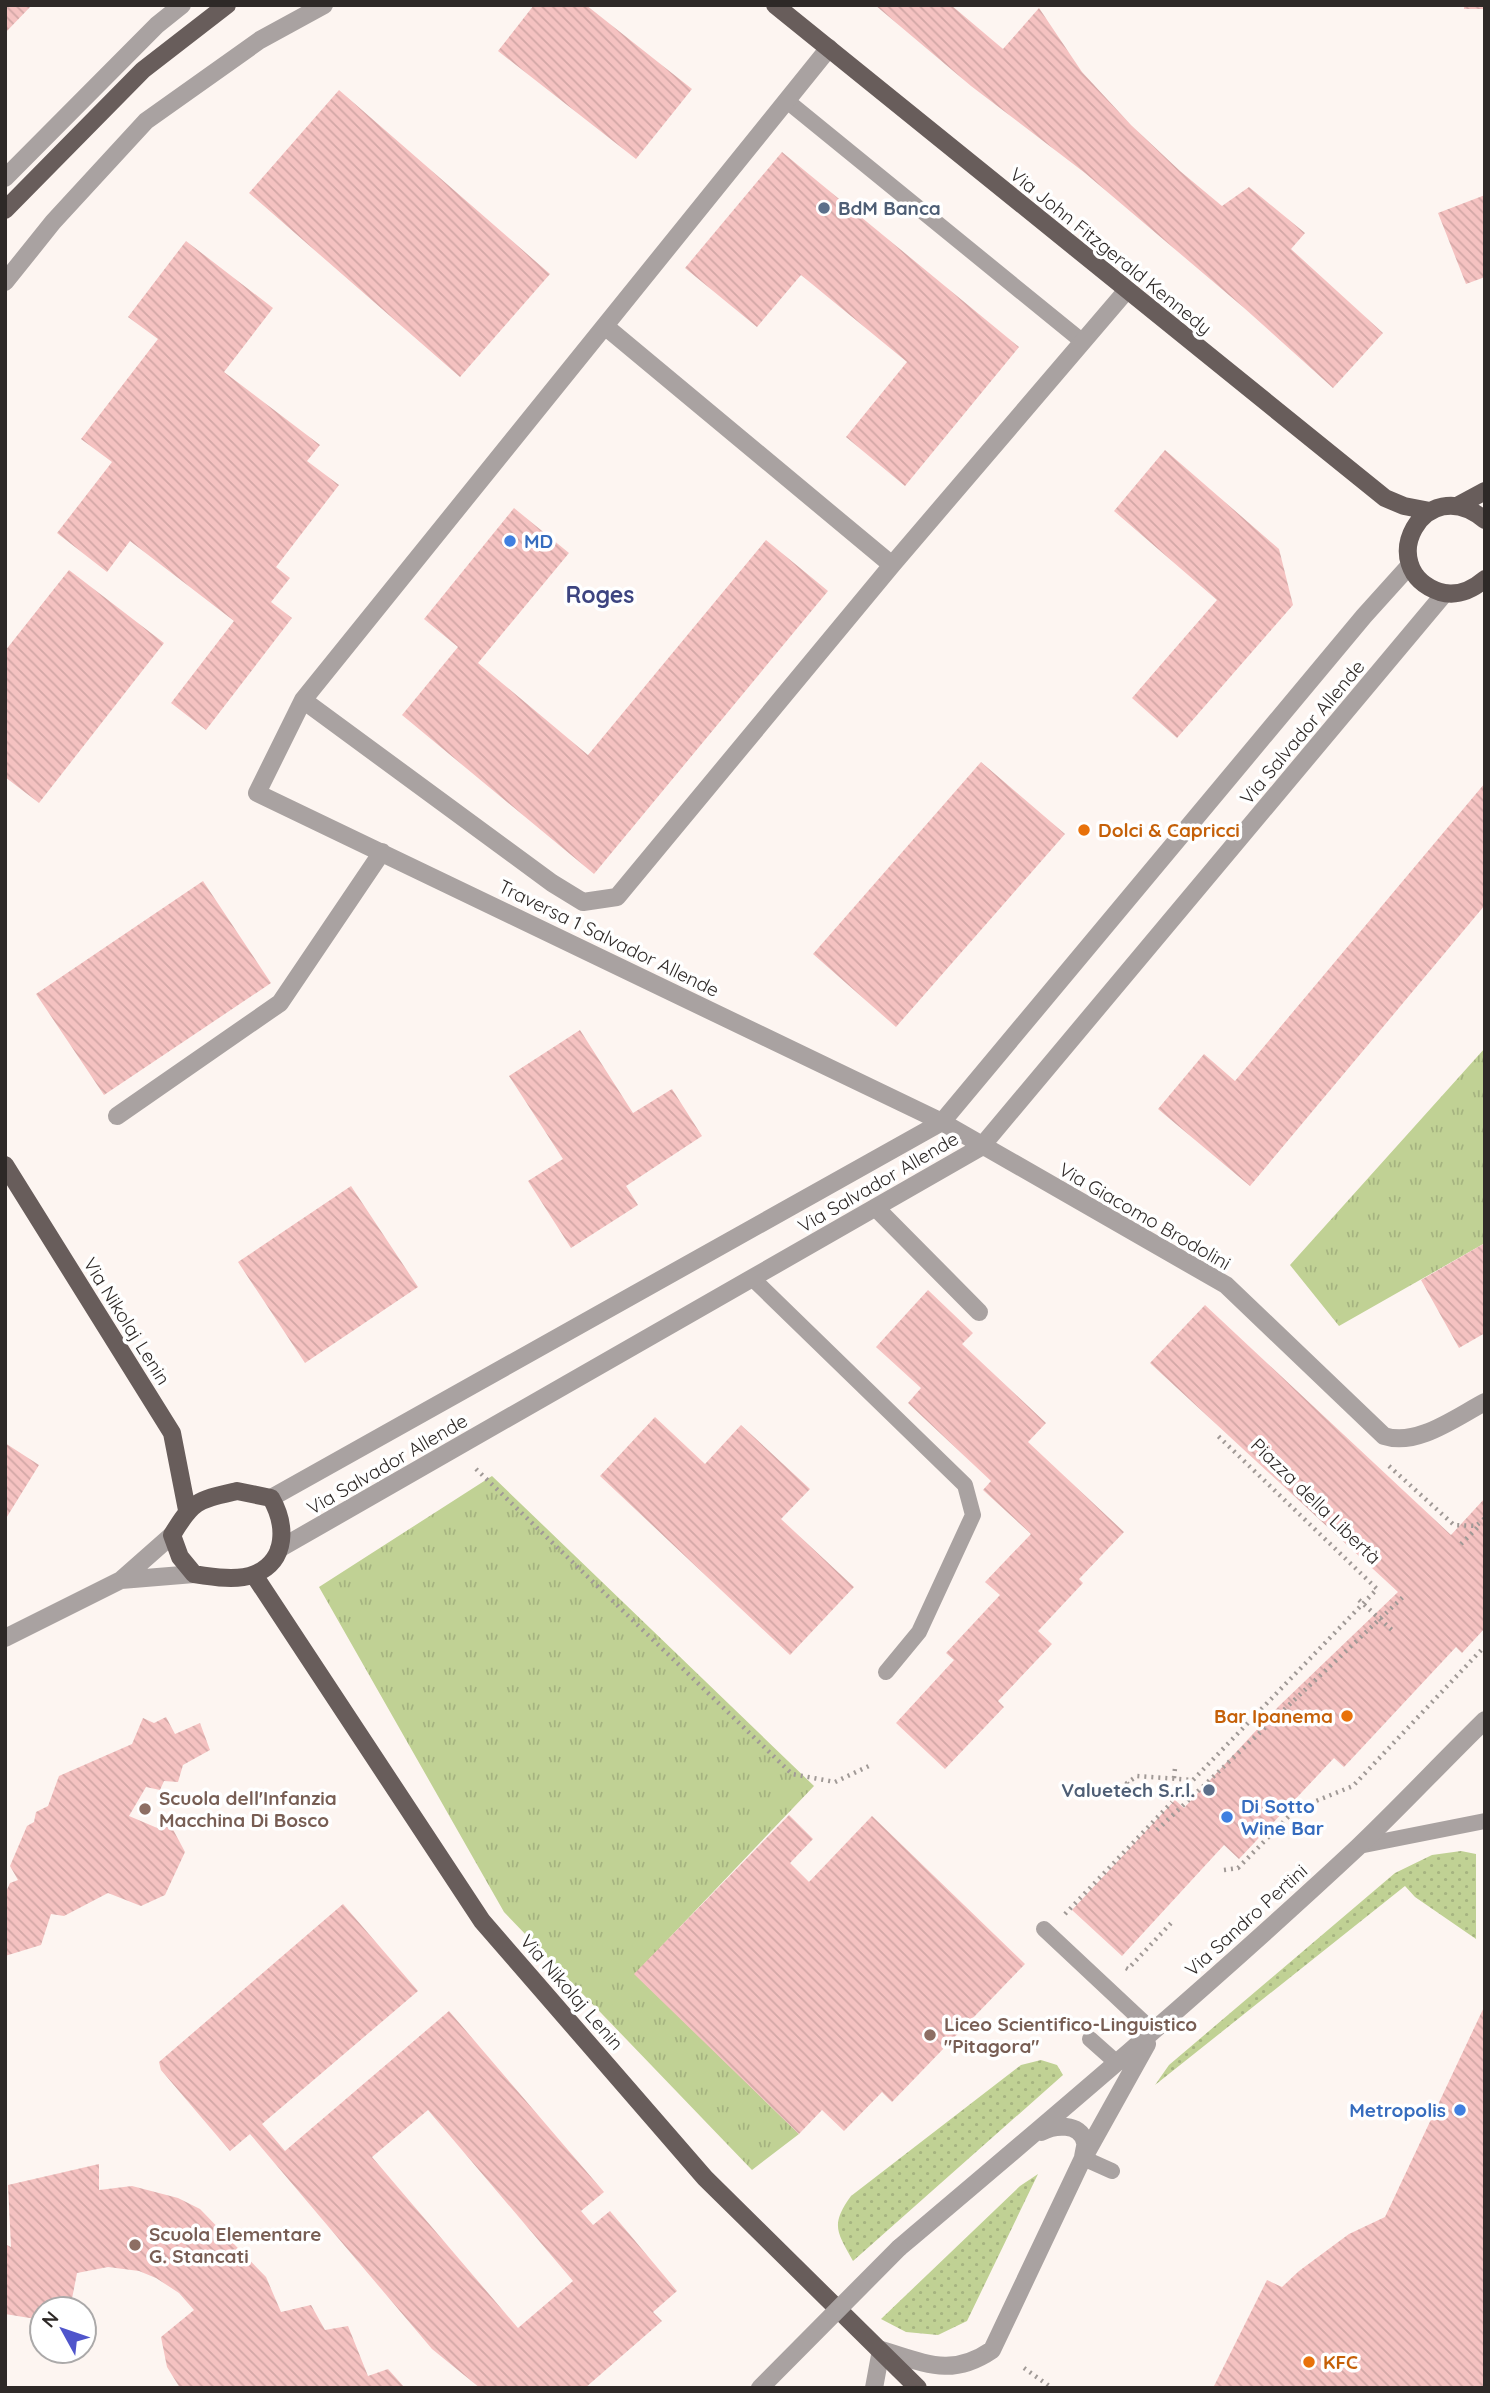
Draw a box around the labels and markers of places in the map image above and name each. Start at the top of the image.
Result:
place label: BdM Banca [838,196,941,220]
marker: BdM Banca [816,200,832,216]
place label: MD [524,529,553,553]
marker: MD [502,533,518,549]
place label: Dolci & Capricci [1098,818,1240,842]
marker: Dolci & Capricci [1076,822,1092,838]
place label: Bar Ipanema [1214,1704,1333,1728]
marker: Bar Ipanema [1339,1708,1355,1724]
place label: Valuetech S.r.l. [1061,1778,1195,1802]
marker: Valuetech S.r.l. [1201,1782,1217,1798]
place label: Scuola dell'Infanzia Macchina Di Bosco [159,1786,337,1832]
place label: Di Sotto Wine Bar [1241,1794,1324,1840]
marker: Scuola dell'Infanzia Macchina Di Bosco [137,1801,153,1817]
marker: Di Sotto Wine Bar [1219,1809,1235,1825]
place label: Liceo Scientifico-Linguistico "Pitagora" [944,2012,1197,2058]
marker: Liceo Scientifico-Linguistico "Pitagora" [922,2027,938,2043]
place label: Metropolis [1349,2098,1446,2122]
marker: Metropolis [1452,2102,1468,2118]
place label: Scuola Elementare G. Stancati [149,2222,321,2268]
marker: Scuola Elementare G. Stancati [127,2237,143,2253]
place label: KFC [1323,2350,1358,2374]
marker: KFC [1301,2354,1317,2370]

